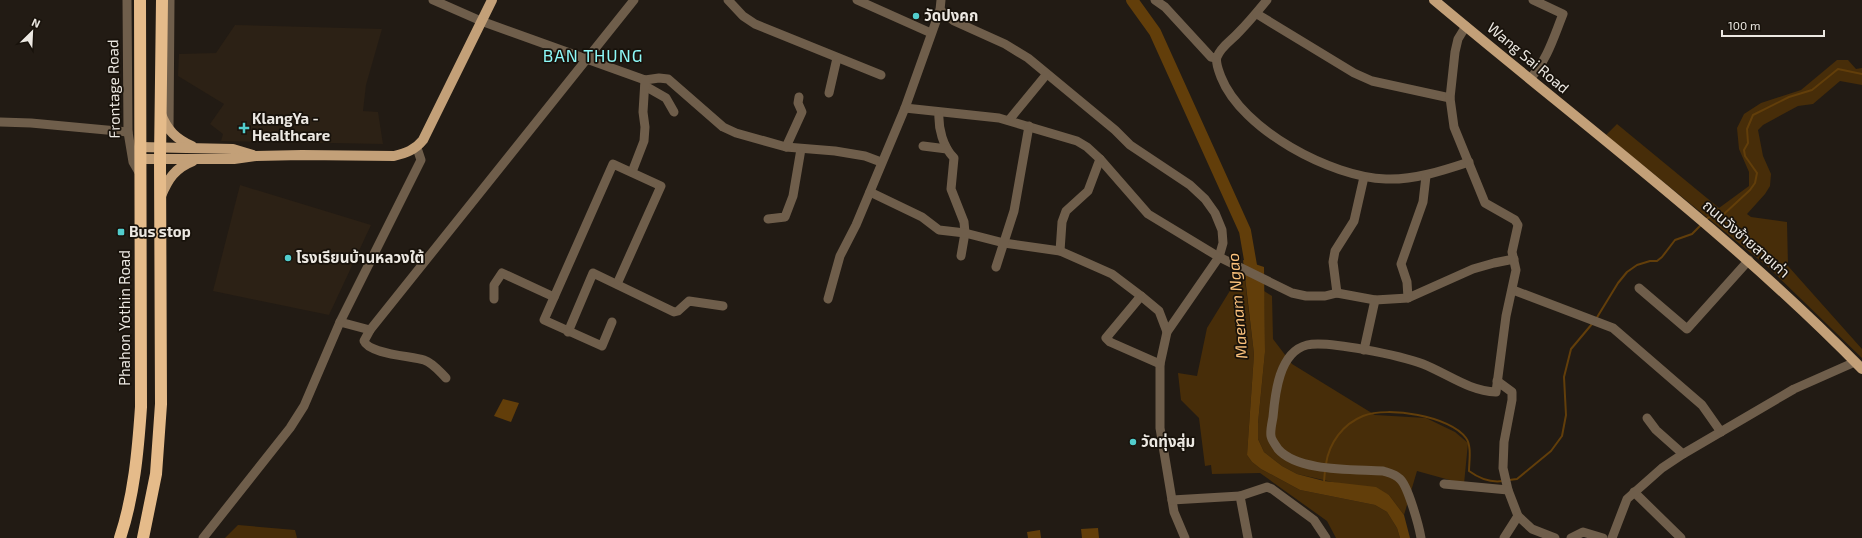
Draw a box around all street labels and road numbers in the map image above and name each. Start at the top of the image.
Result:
street label: Wang Sai Road [1484,18,1573,97]
street label: Frontage Road [103,39,123,139]
street label: ถนนวังซ้ายสายเก่า [1700,196,1794,281]
street label: Phahon Yothin Road [115,250,133,386]

